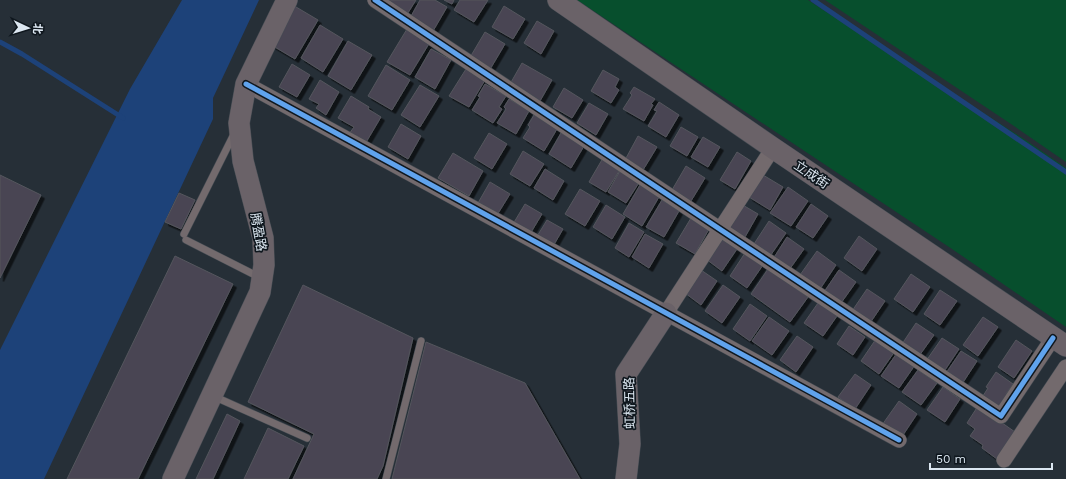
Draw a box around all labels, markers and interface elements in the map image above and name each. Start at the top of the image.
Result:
north arrow [8,8,48,48]
text: 北 [31,23,44,35]
street label: 立成街 [791,157,832,192]
street label: 腾盈路 [248,212,269,253]
street label: 虹桥五路 [622,377,637,429]
scale bar [930,445,1052,471]
text: 50 m [936,452,966,466]

